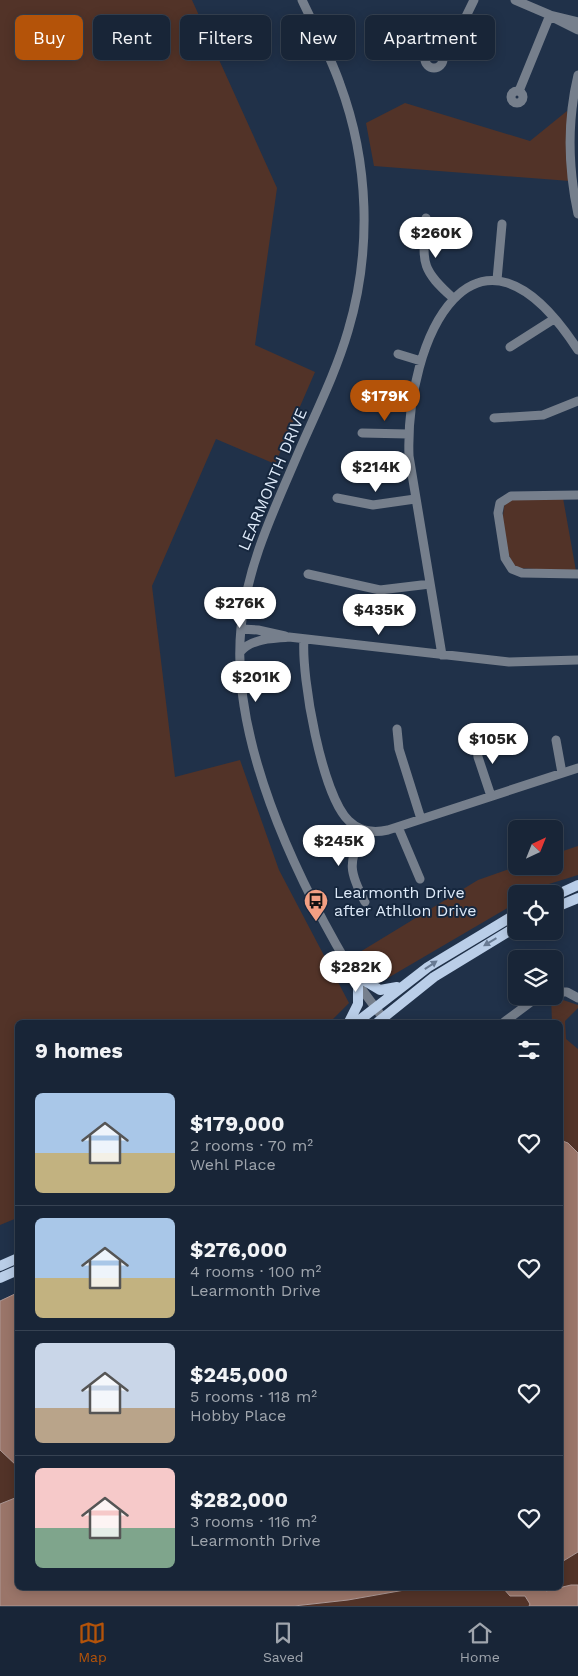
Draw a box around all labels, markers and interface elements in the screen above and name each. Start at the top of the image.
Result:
chip: Buy [15,15,83,60]
chip: Rent [93,15,170,60]
chip: Filters [180,15,271,60]
chip: New [281,15,355,60]
chip: Apartment [365,15,495,60]
pin: $260K [401,216,471,259]
text: $260K [410,223,462,242]
pin: $179K [350,380,420,422]
text: $179K [361,386,409,405]
street label: LEARMONTH DRIVE [234,405,311,553]
pin: $214K [341,450,411,493]
text: $214K [352,457,400,476]
pin: $276K [205,586,275,629]
text: $276K [215,593,265,612]
pin: $435K [344,594,414,636]
text: $435K [354,600,404,619]
pin: $201K [221,660,291,703]
text: $201K [232,667,280,686]
pin: $105K [458,722,528,765]
text: $105K [469,729,517,748]
north arrow [508,820,562,875]
map controls [508,820,563,1005]
pin: $245K [304,824,374,867]
text: $245K [314,831,364,850]
place label: Learmonth Drive after Athllon Drive [334,883,477,920]
button: locate [508,885,563,940]
bus stop icon: Learmonth Drive after Athllon Drive [303,888,329,922]
one-way arrow [484,937,497,946]
pin: $282K [321,950,391,993]
button: layers [508,950,563,1005]
text: $282K [331,957,381,976]
one-way arrow [424,960,438,969]
icon: filters [515,1036,543,1064]
text: 9 homes [35,1038,123,1063]
text: $179,000 [190,1111,285,1136]
icon: home [75,1113,135,1173]
icon: heart [515,1129,543,1157]
text: 2 rooms · 70 m² [190,1136,313,1155]
text: Wehl Place [190,1155,276,1174]
text: $276,000 [190,1237,287,1262]
icon: home [75,1238,135,1298]
icon: heart [515,1254,543,1282]
text: 4 rooms · 100 m² [190,1262,321,1281]
text: Learmonth Drive [190,1281,321,1300]
text: $245,000 [190,1362,288,1387]
icon: home [75,1363,135,1423]
icon: heart [515,1379,543,1407]
text: 5 rooms · 118 m² [190,1387,317,1406]
text: Hobby Place [190,1406,286,1425]
text: $282,000 [190,1487,288,1512]
icon: home [75,1488,135,1548]
icon: heart [515,1504,543,1532]
text: 3 rooms · 116 m² [190,1512,317,1531]
text: Learmonth Drive [190,1531,321,1550]
tab: Map [78,1619,107,1665]
tab: Saved [263,1619,304,1665]
tab: Home [460,1619,500,1665]

